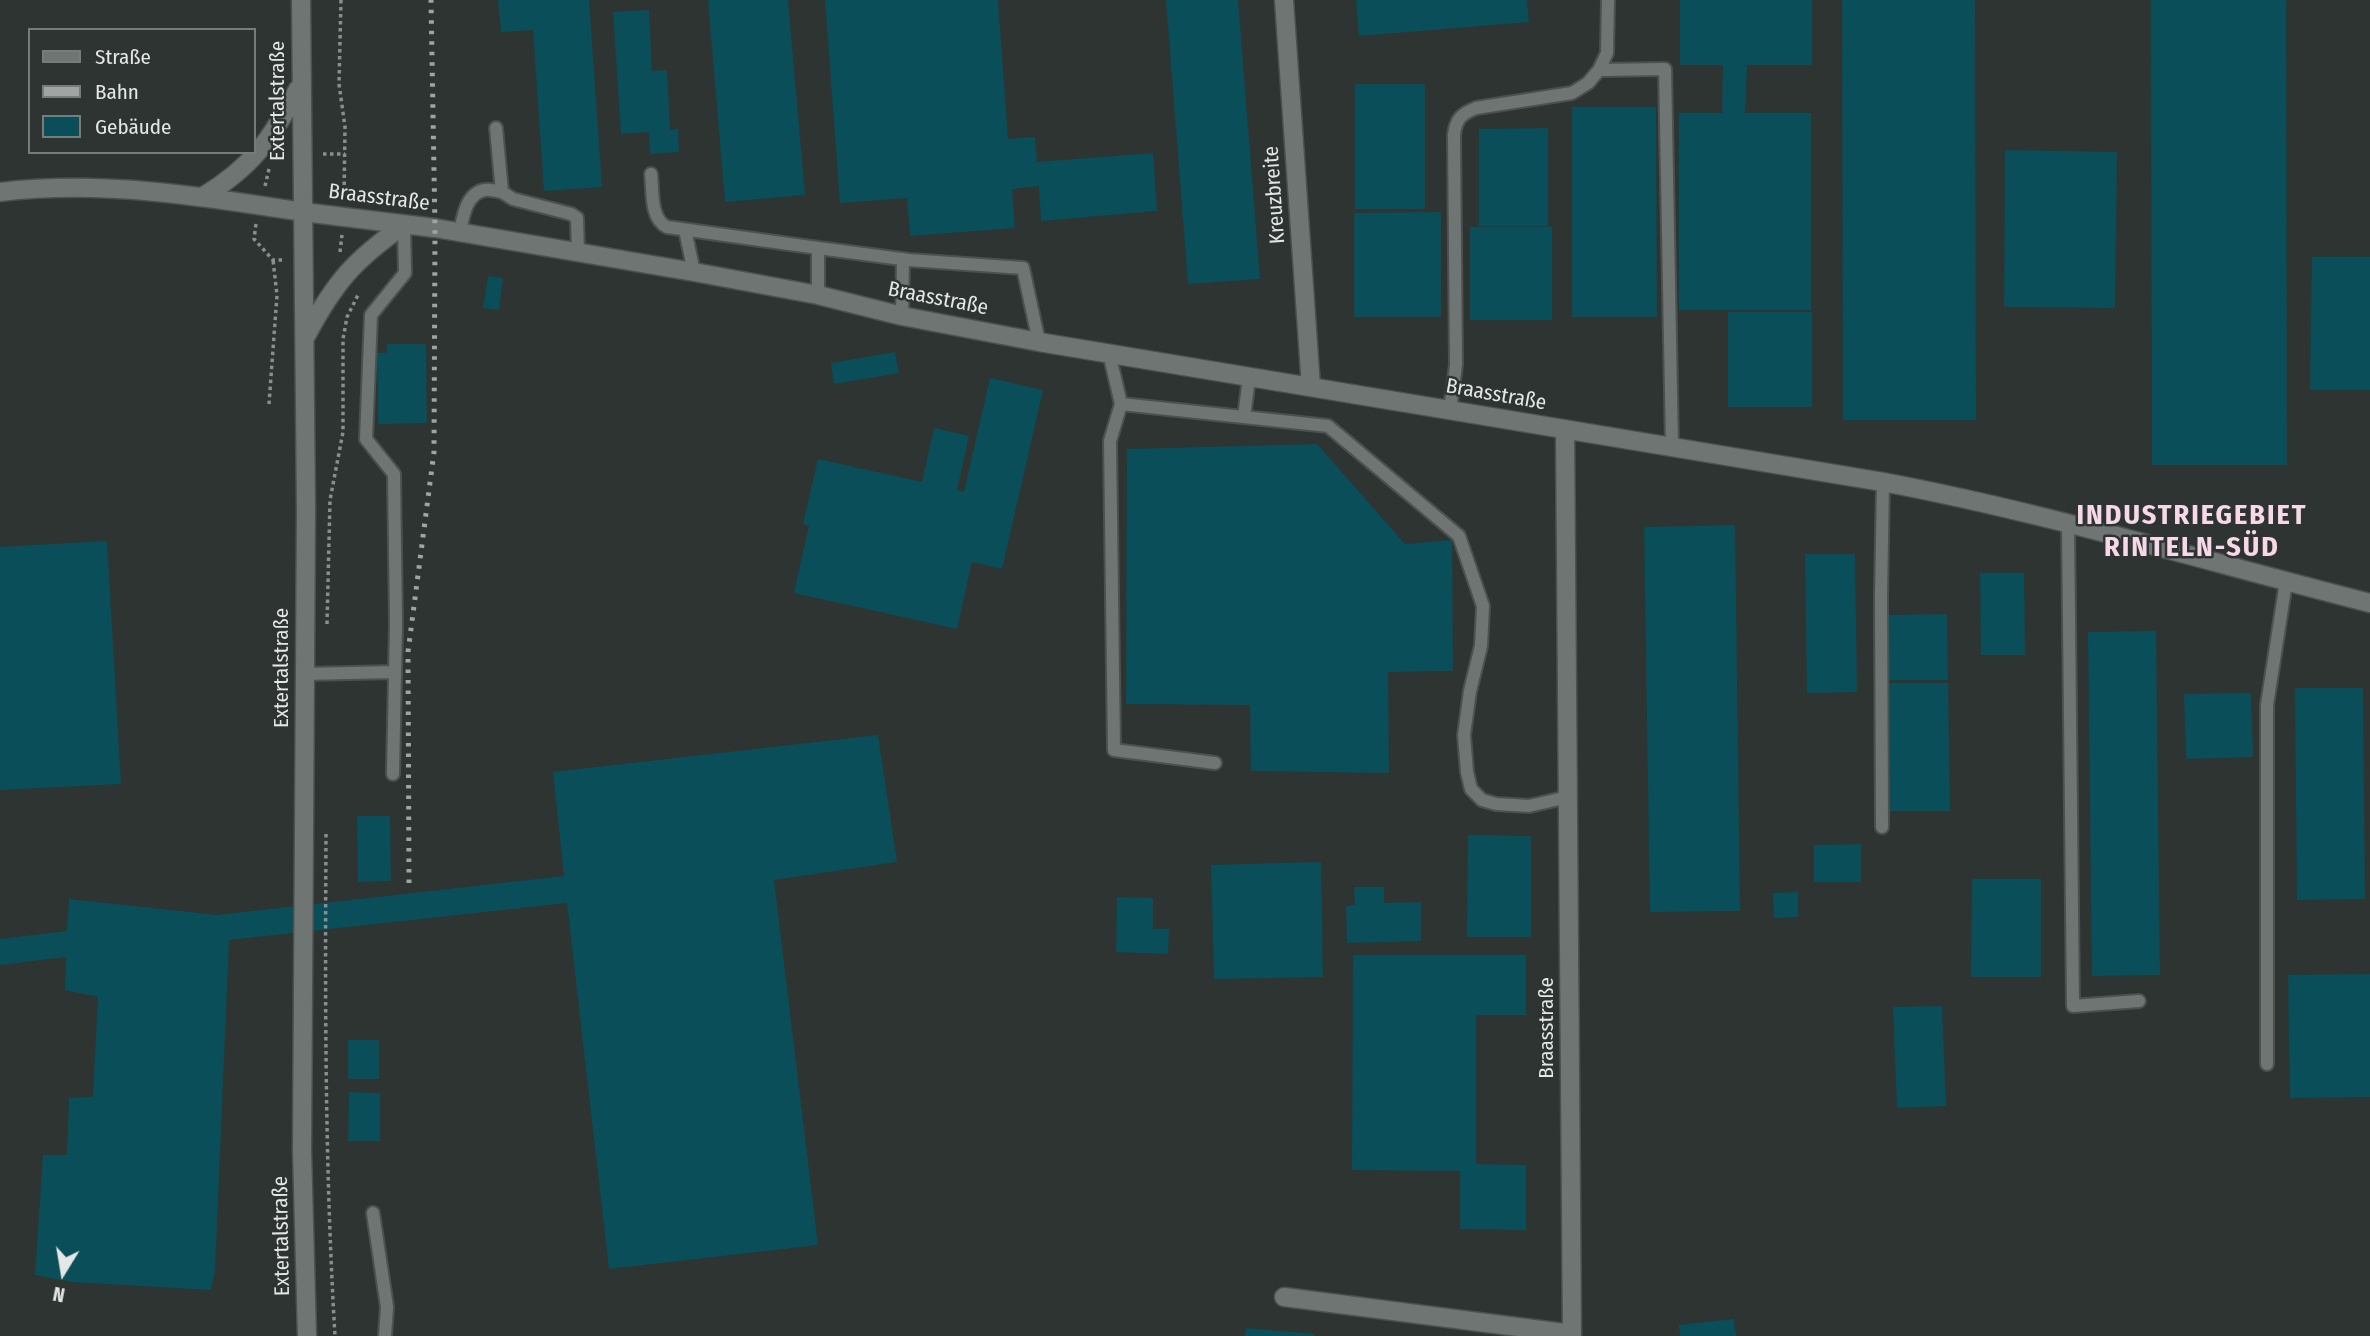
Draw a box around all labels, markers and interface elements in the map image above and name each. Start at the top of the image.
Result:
legend [28,28,256,154]
street label: Extertalstraße [265,41,291,161]
text: Straße [95,44,151,70]
text: Bahn [95,79,139,105]
text: Gebäude [95,114,171,140]
street label: Kreuzbreite [1259,145,1291,245]
street label: Braasstraße [327,179,431,217]
street label: Braasstraße [886,277,990,321]
street label: Braasstraße [1444,374,1548,416]
district label: INDUSTRIEGEBIET RINTELN-SÜD [2078,499,2306,565]
street label: Extertalstraße [269,608,295,728]
street label: Braasstraße [1534,977,1560,1079]
street label: Extertalstraße [268,1176,296,1296]
north arrow [28,1238,98,1308]
text: N [51,1282,67,1306]

